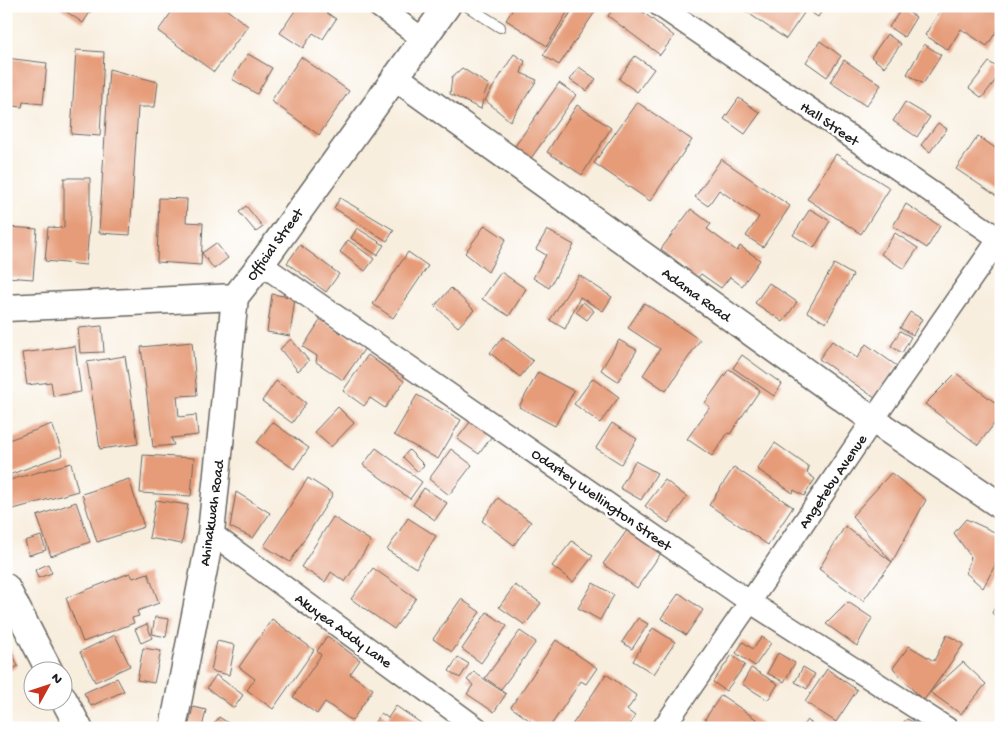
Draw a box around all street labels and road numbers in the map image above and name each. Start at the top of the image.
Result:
street label: Hall Street [796,98,863,152]
street label: Official Street [243,204,309,285]
street label: Adama Road [658,264,735,327]
street label: Angetebu Avenue [796,431,872,533]
street label: Odartey Wellington Street [527,445,676,557]
street label: Ahinakwah Road [197,458,229,567]
street label: Akuyea Addy Lane [291,590,395,673]

